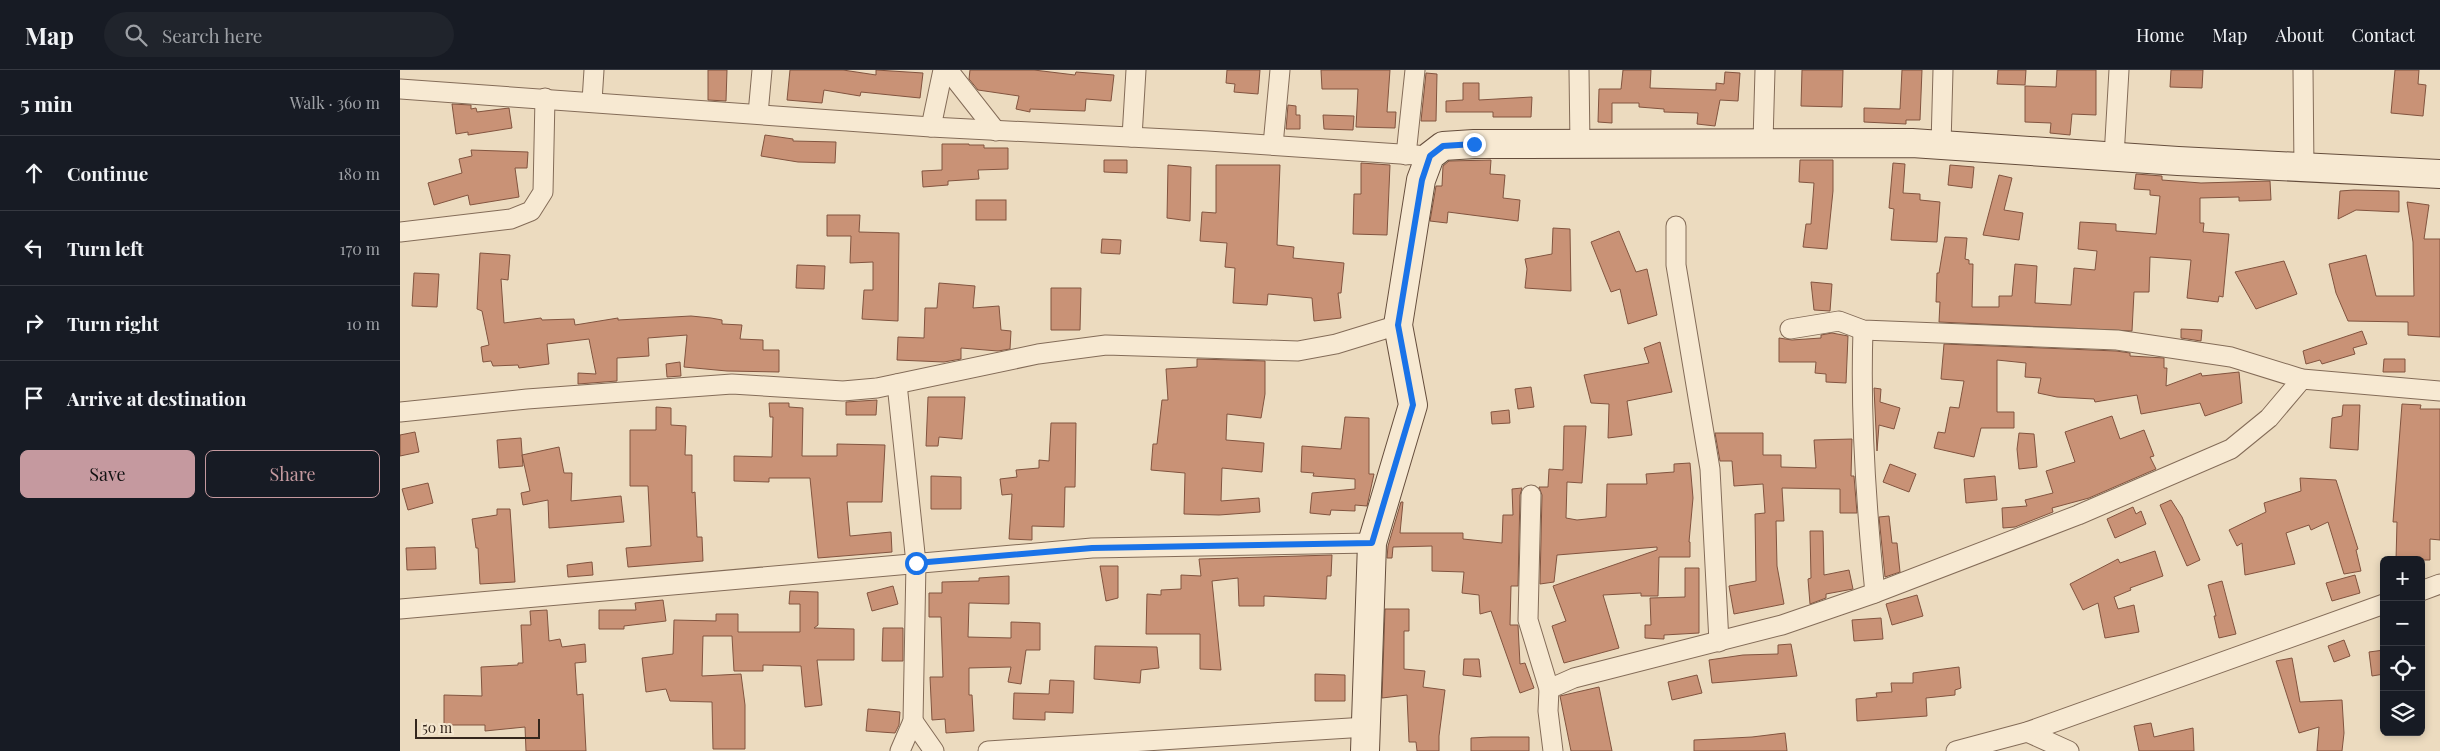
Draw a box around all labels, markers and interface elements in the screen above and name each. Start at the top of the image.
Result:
search box [104,12,454,57]
text: Map [25,19,74,51]
icon: search [122,21,150,49]
text: Search here [162,22,262,48]
text: Home [2136,23,2184,47]
text: Map [2212,23,2247,47]
text: About [2275,23,2324,47]
text: Contact [2352,23,2415,47]
text: 5 min [20,89,73,117]
text: Walk · 360 m [290,92,380,113]
route end [1463,133,1486,156]
icon: ahead [20,159,48,187]
text: Continue [67,160,148,186]
text: 180 m [338,163,380,184]
icon: left [20,234,48,262]
text: Turn left [67,235,144,261]
text: 170 m [340,238,380,259]
icon: right [20,309,48,337]
text: Turn right [67,310,159,336]
text: 10 m [346,313,380,334]
icon: arrive [20,384,48,412]
text: Arrive at destination [67,385,247,411]
button: Save [20,450,195,498]
button: Share [205,450,380,498]
route start [905,552,928,575]
map controls [2380,556,2425,736]
button: + [2380,556,2425,601]
button: − [2380,601,2425,646]
button: locate [2380,646,2425,691]
button: layers [2380,691,2425,736]
scale bar [415,716,540,739]
text: 50 m [422,718,452,737]

